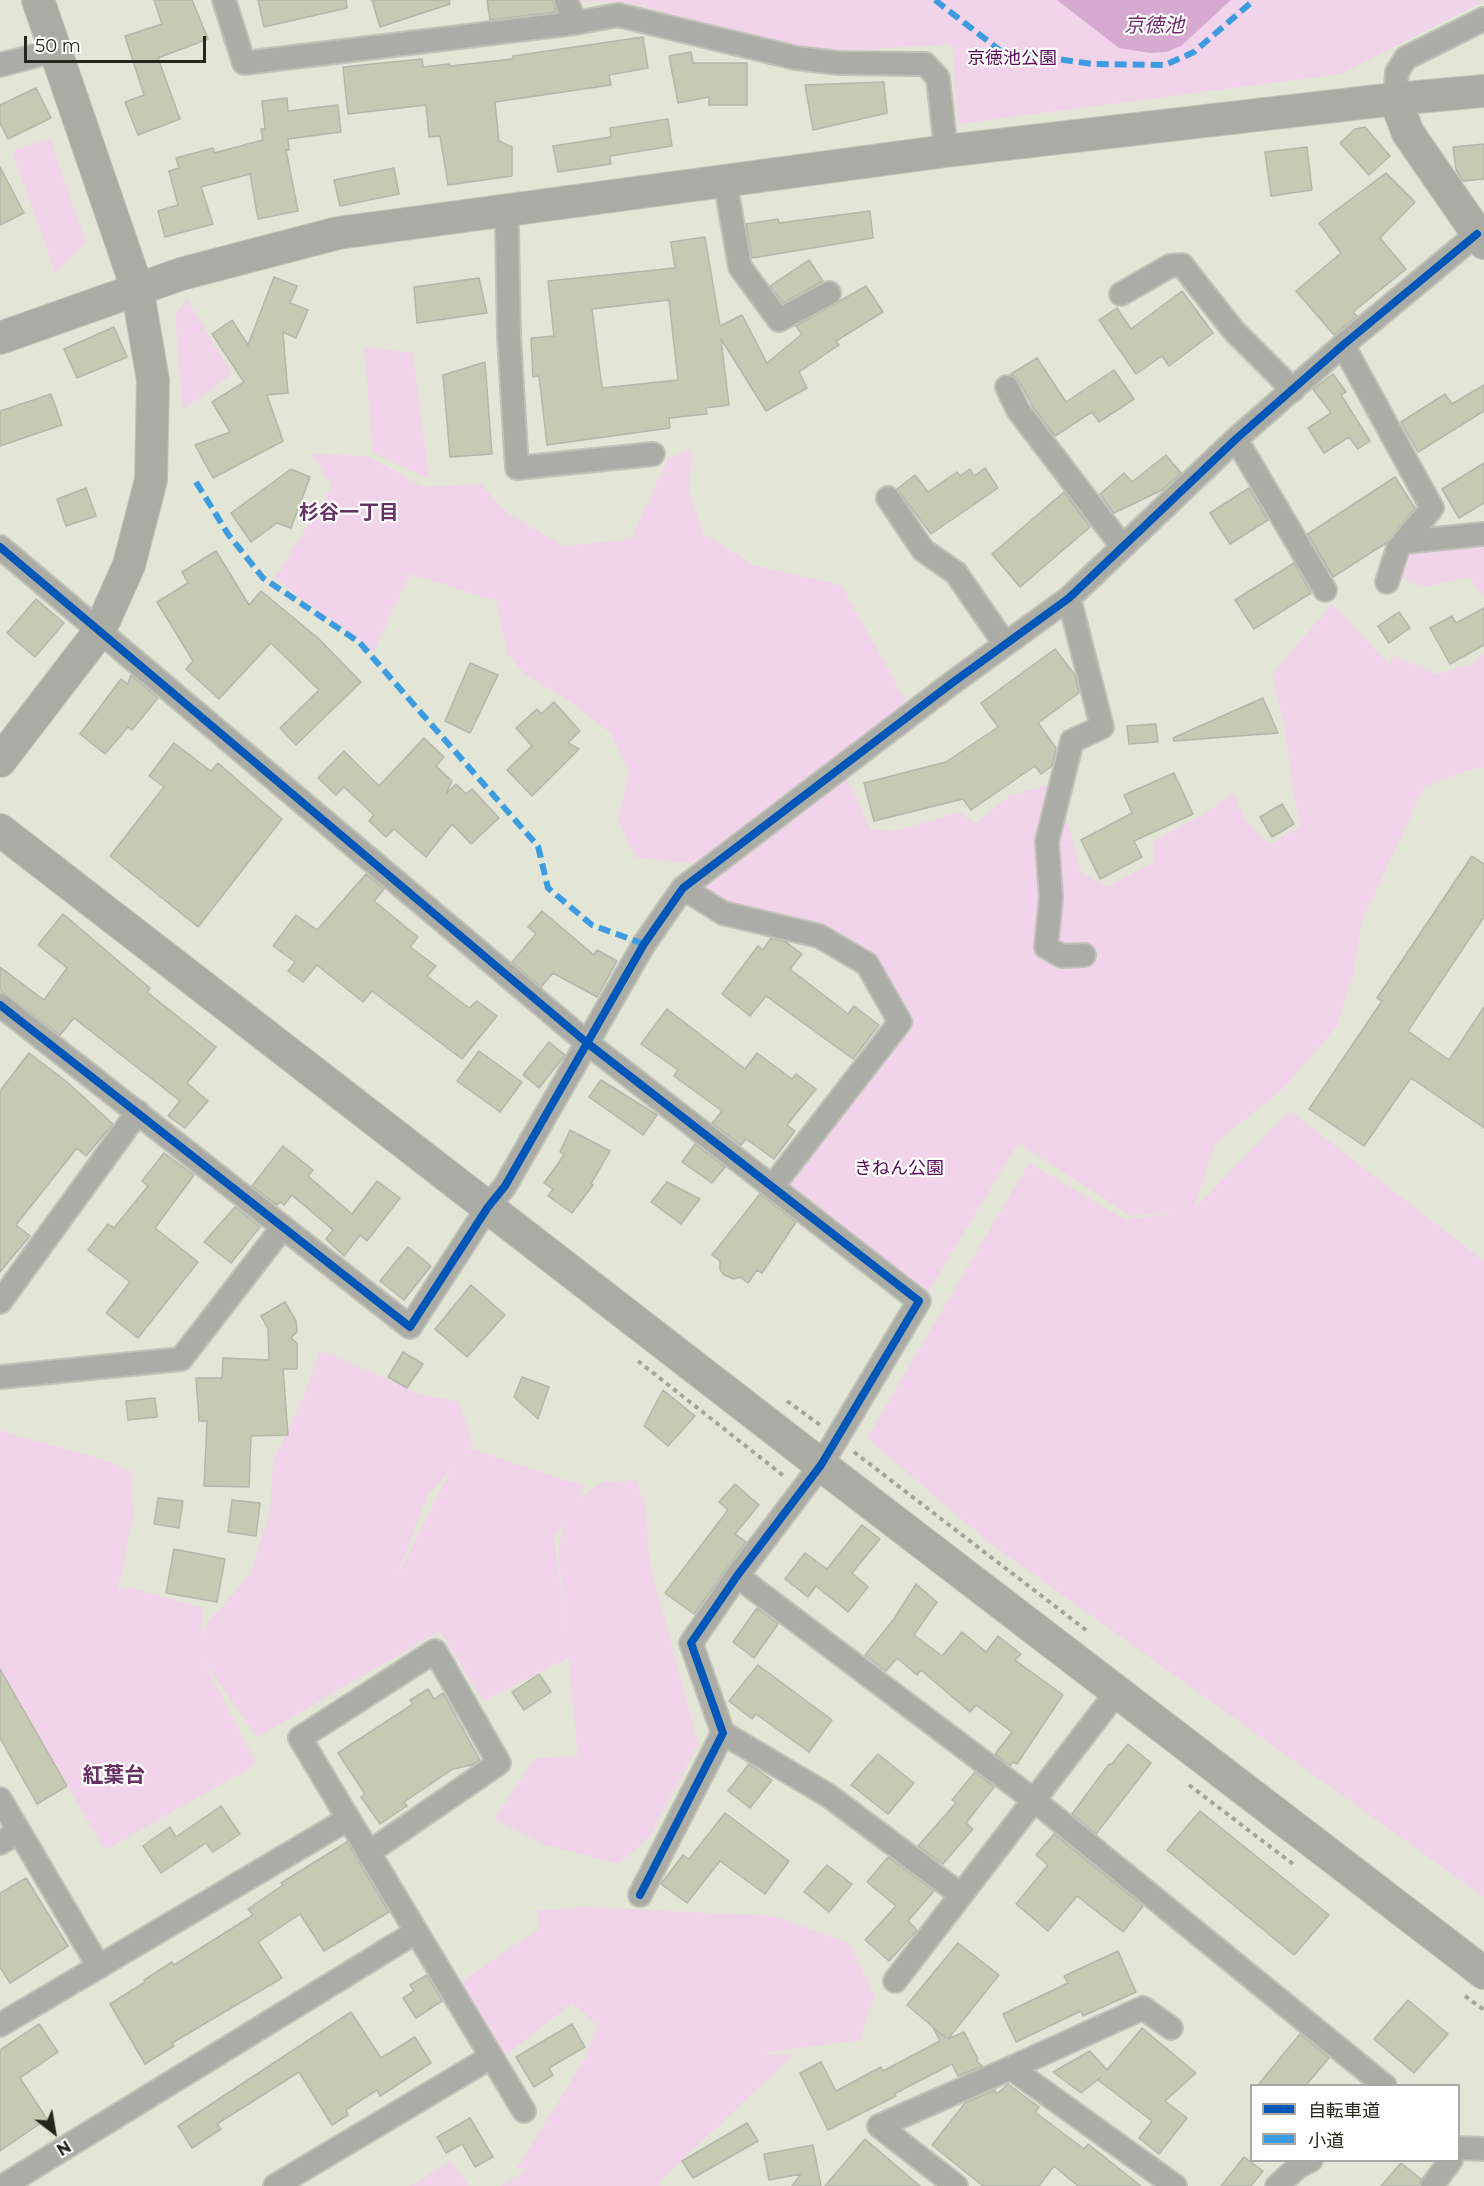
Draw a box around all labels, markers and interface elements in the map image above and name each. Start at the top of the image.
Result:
water label: 京徳池 [1124,14,1184,38]
scale bar [27,24,208,62]
text: 50 m [35,35,81,57]
park label: 京徳池公園 [967,48,1057,70]
district label: 杉谷一丁目 [299,501,399,525]
park label: きねん公園 [854,1158,944,1180]
district label: 紅葉台 [83,1763,145,1789]
legend [1250,2084,1460,2162]
text: 自転車道 [1308,2100,1380,2122]
north arrow [24,2102,84,2162]
text: 小道 [1308,2130,1344,2152]
text: N [53,2136,74,2159]

